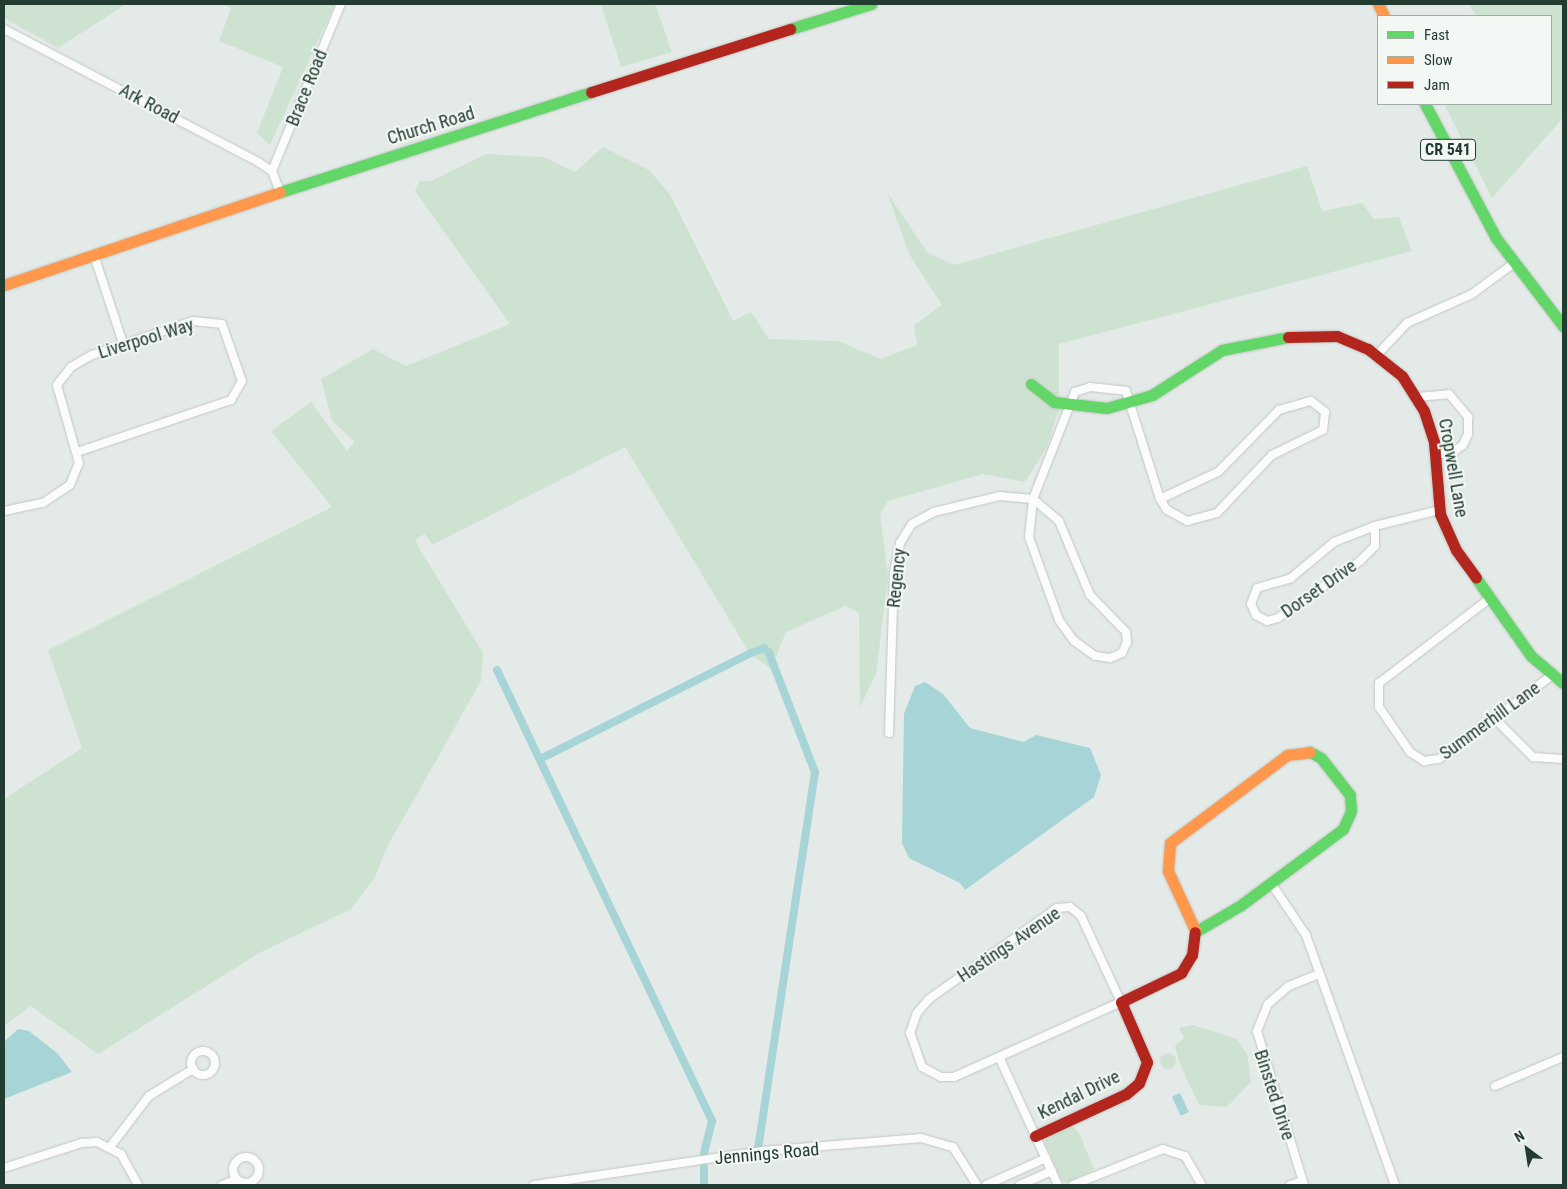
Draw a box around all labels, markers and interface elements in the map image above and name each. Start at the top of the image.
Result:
legend [1377,15,1552,105]
text: Fast [1424,26,1449,44]
street label: Brace Road [282,47,332,129]
text: Slow [1424,51,1453,69]
text: Jam [1424,76,1450,94]
street label: Ark Road [116,79,182,129]
street label: Church Road [385,102,477,150]
road number: CR 541 [1419,136,1477,164]
street label: Liverpool Way [96,314,196,364]
street label: Cropwell Lane [1434,417,1472,519]
street label: Regency [883,547,911,609]
street label: Dorset Drive [1277,555,1361,623]
street label: Summerhill Lane [1436,677,1544,765]
street label: Hastings Avenue [954,903,1064,987]
street label: Binsted Drive [1249,1047,1299,1143]
street label: Kendal Drive [1035,1066,1123,1124]
north arrow [1502,1124,1552,1174]
text: N [1511,1127,1527,1145]
street label: Jennings Road [714,1139,820,1169]

